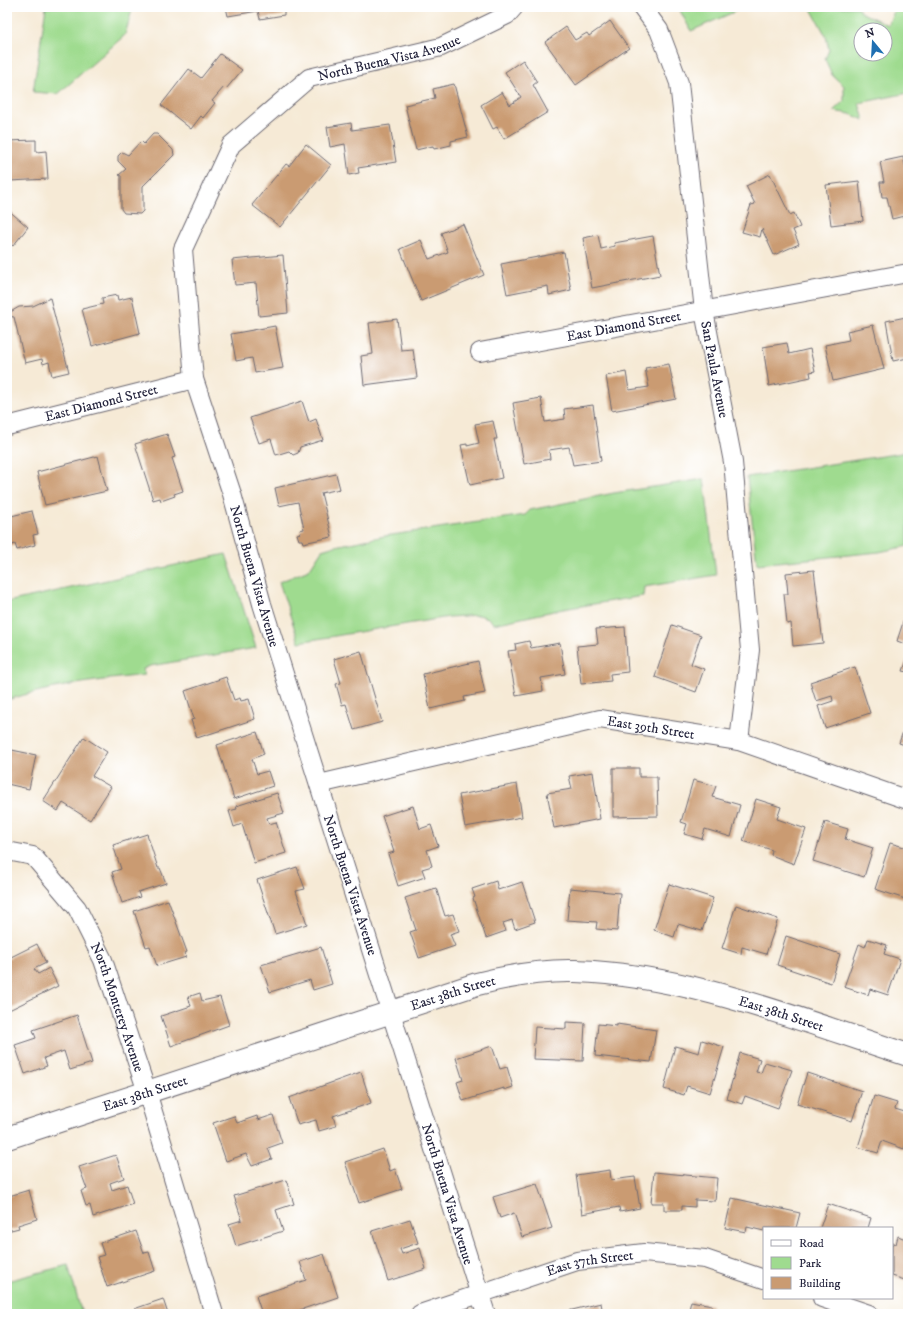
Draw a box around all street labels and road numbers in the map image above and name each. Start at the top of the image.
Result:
street label: North Buena Vista Avenue [316,31,464,86]
street label: East Diamond Street [565,307,683,346]
street label: San Paula Avenue [696,320,732,420]
street label: East Diamond Street [43,380,160,426]
street label: North Buena Vista Avenue [225,503,283,649]
street label: East 39th Street [606,712,696,744]
street label: North Buena Vista Avenue [319,813,381,958]
street label: North Monterey Avenue [86,940,148,1075]
street label: East 38th Street [408,972,498,1015]
street label: East 38th Street [736,992,826,1036]
street label: East 38th Street [100,1071,190,1116]
street label: North Buena Vista Avenue [417,1122,477,1267]
street label: East 37th Street [544,1246,635,1281]

